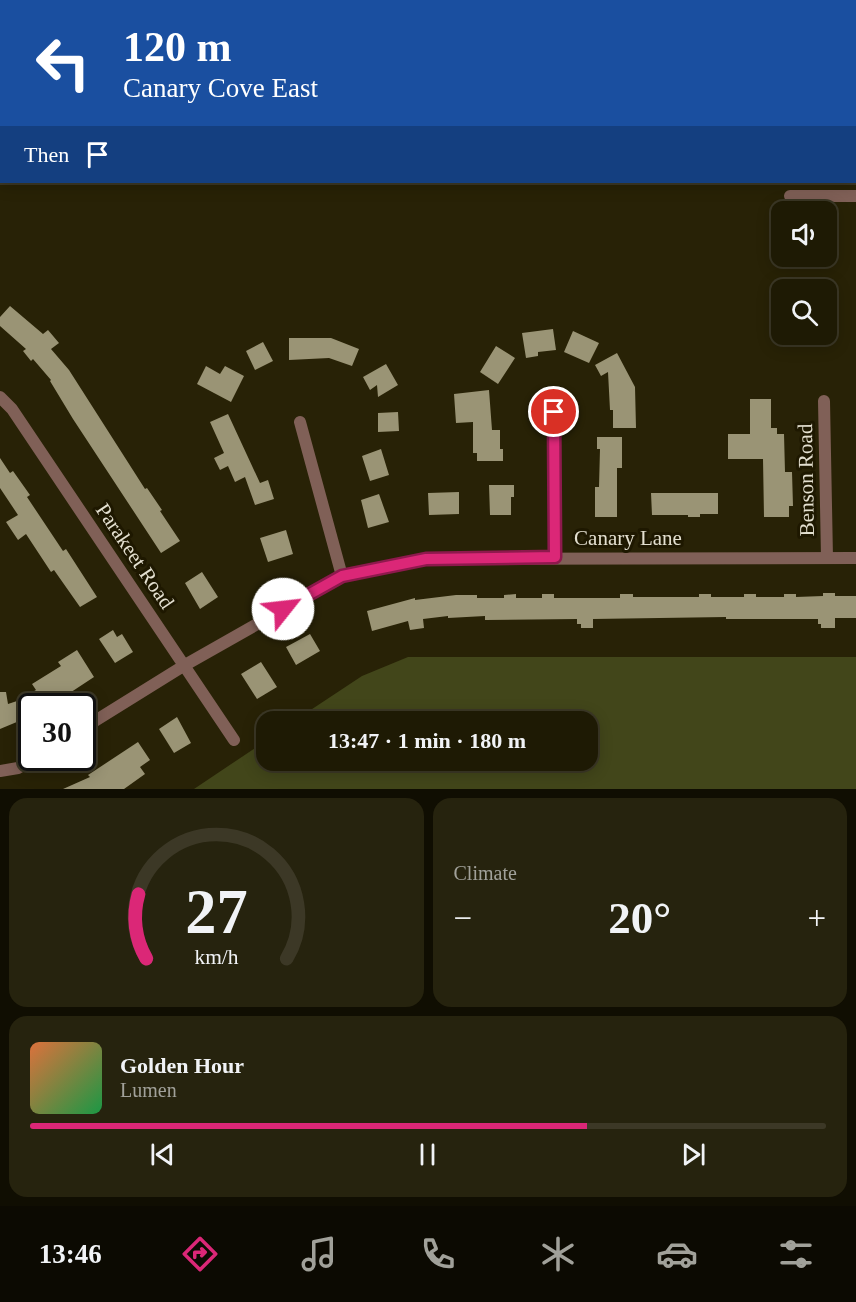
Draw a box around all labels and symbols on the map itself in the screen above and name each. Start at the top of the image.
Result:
pin [528,386,579,437]
street label: Benson Road [793,423,819,536]
street label: Parakeet Road [91,499,179,614]
street label: Canary Lane [574,526,682,550]
position arrow [251,577,315,641]
speed limit sign: 30 [18,693,96,771]

